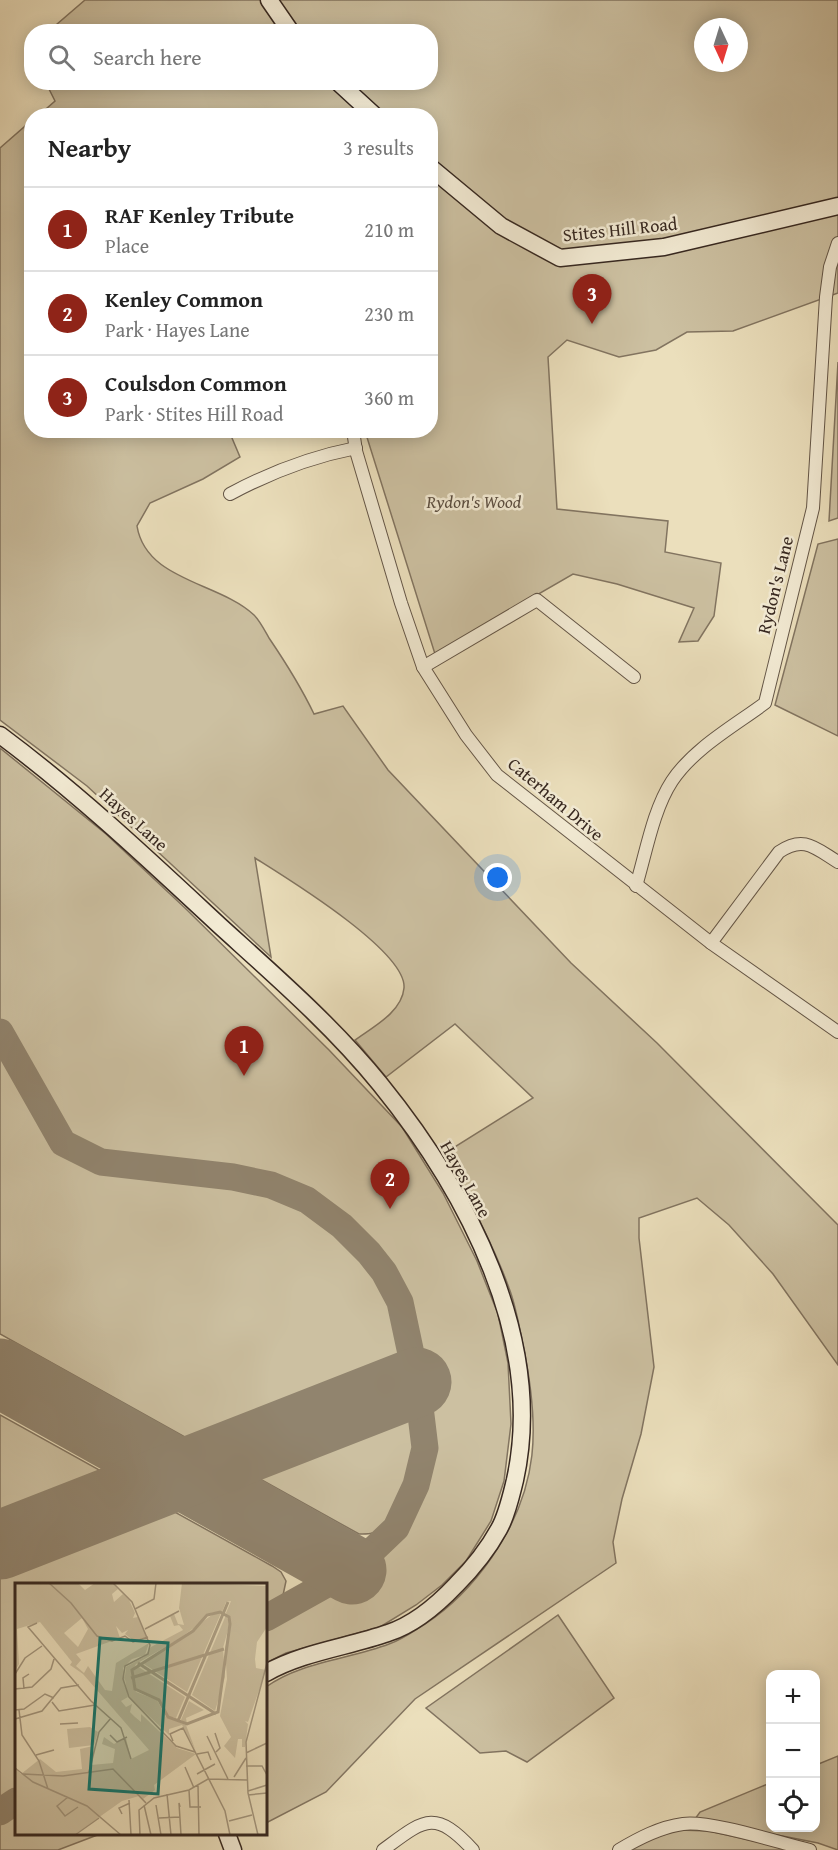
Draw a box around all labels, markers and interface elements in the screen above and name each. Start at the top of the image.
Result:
north arrow [694,18,748,72]
search box [24,24,438,90]
icon: search [45,41,78,74]
text: Search here [93,41,202,73]
text: Nearby [48,128,131,167]
text: 3 results [343,133,414,162]
text: RAF Kenley Tribute [105,199,294,231]
street label: Stites Hill Road [561,210,679,248]
text: 1 [62,215,73,244]
text: 210 m [364,215,414,244]
text: Place [105,231,149,260]
pin: 3 [572,274,612,324]
text: Kenley Common [105,283,263,315]
text: 2 [62,299,73,328]
text: 230 m [364,299,414,328]
text: Park · Hayes Lane [105,315,250,344]
text: Coulsdon Common [105,367,287,399]
text: 3 [62,383,73,412]
text: 360 m [364,383,414,412]
text: Park · Stites Hill Road [105,399,283,428]
park label: Rydon's Wood [426,488,522,515]
street label: Rydon's Lane [750,533,800,637]
street label: Caterham Drive [502,751,610,847]
street label: Hayes Lane [94,781,174,857]
your location [483,863,512,892]
pin: 1 [224,1026,264,1076]
street label: Hayes Lane [434,1136,498,1222]
pin: 2 [370,1160,410,1209]
inset map [15,1583,267,1835]
map controls [766,1670,820,1832]
button: + [766,1670,820,1724]
button: − [766,1724,820,1778]
button: locate [766,1778,820,1832]

